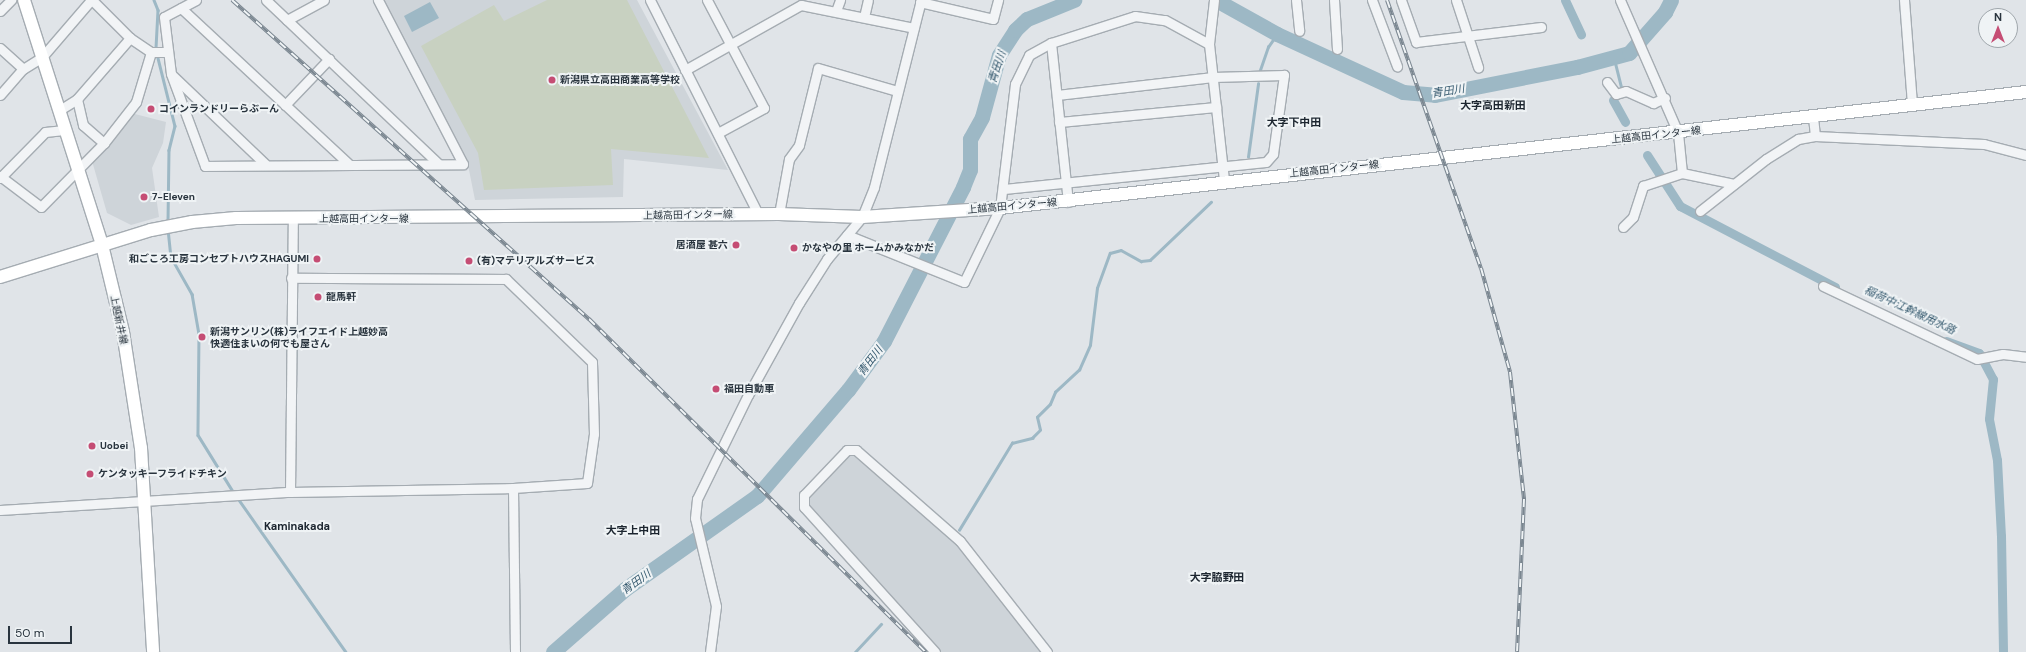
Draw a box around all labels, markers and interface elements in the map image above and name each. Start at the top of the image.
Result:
north arrow [1978,8,2018,48]
text: N [1994,10,2002,24]
water label: 青田川 [985,49,1009,85]
place label: 新潟県立高田商業高等学校 [560,74,680,86]
marker: 新潟県立高田商業高等学校 [547,75,557,85]
water label: 青田川 [1431,82,1465,100]
district label: 大字高田新田 [1460,98,1526,112]
place label: コインランドリーらぶーん [159,103,279,115]
marker: コインランドリーらぶーん [146,104,156,114]
district label: 大字下中田 [1267,115,1321,129]
street label: 上越高田インター線 [1611,124,1701,146]
street label: 上越高田インター線 [1289,158,1379,180]
place label: 7-Eleven [152,191,195,203]
marker: 7-Eleven [139,192,149,202]
street label: 上越高田インター線 [967,196,1057,216]
street label: 上越高田インター線 [643,208,733,222]
street label: 上越高田インター線 [319,213,409,225]
place label: 居酒屋 甚六 [676,239,728,251]
marker: 居酒屋 甚六 [731,240,741,250]
place label: かなやの里 ホームかみなかだ [802,242,934,254]
marker: かなやの里 ホームかみなかだ [789,243,799,253]
place label: 和ごころ工房コンセプトハウスHAGUMI [129,253,309,265]
marker: 和ごころ工房コンセプトハウスHAGUMI [312,254,322,264]
place label: (有)マテリアルズサービス [477,255,595,267]
marker: (有)マテリアルズサービス [464,256,474,266]
water label: 稲荷中江幹線用水路 [1862,283,1958,337]
place label: 龍馬軒 [326,291,356,303]
marker: 龍馬軒 [313,292,323,302]
street label: 上越新井線 [108,294,130,346]
place label: 新潟サンリン(株)ライフエイド上越妙高 快適住まいの何でも屋さん [210,325,388,348]
marker: 新潟サンリン(株)ライフエイド上越妙高 快適住まいの何でも屋さん [197,332,207,342]
water label: 青田川 [855,344,885,378]
place label: 福田自動車 [724,383,774,395]
marker: 福田自動車 [711,384,721,394]
place label: Uobei [100,440,128,452]
marker: Uobei [87,441,97,451]
place label: ケンタッキーフライドチキン [98,468,228,480]
marker: ケンタッキーフライドチキン [85,469,95,479]
district label: Kaminakada [264,519,330,533]
district label: 大字上中田 [606,523,660,537]
water label: 青田川 [619,567,653,597]
district label: 大字脇野田 [1190,570,1244,584]
scale bar [10,618,74,644]
text: 50 m [15,625,44,641]

